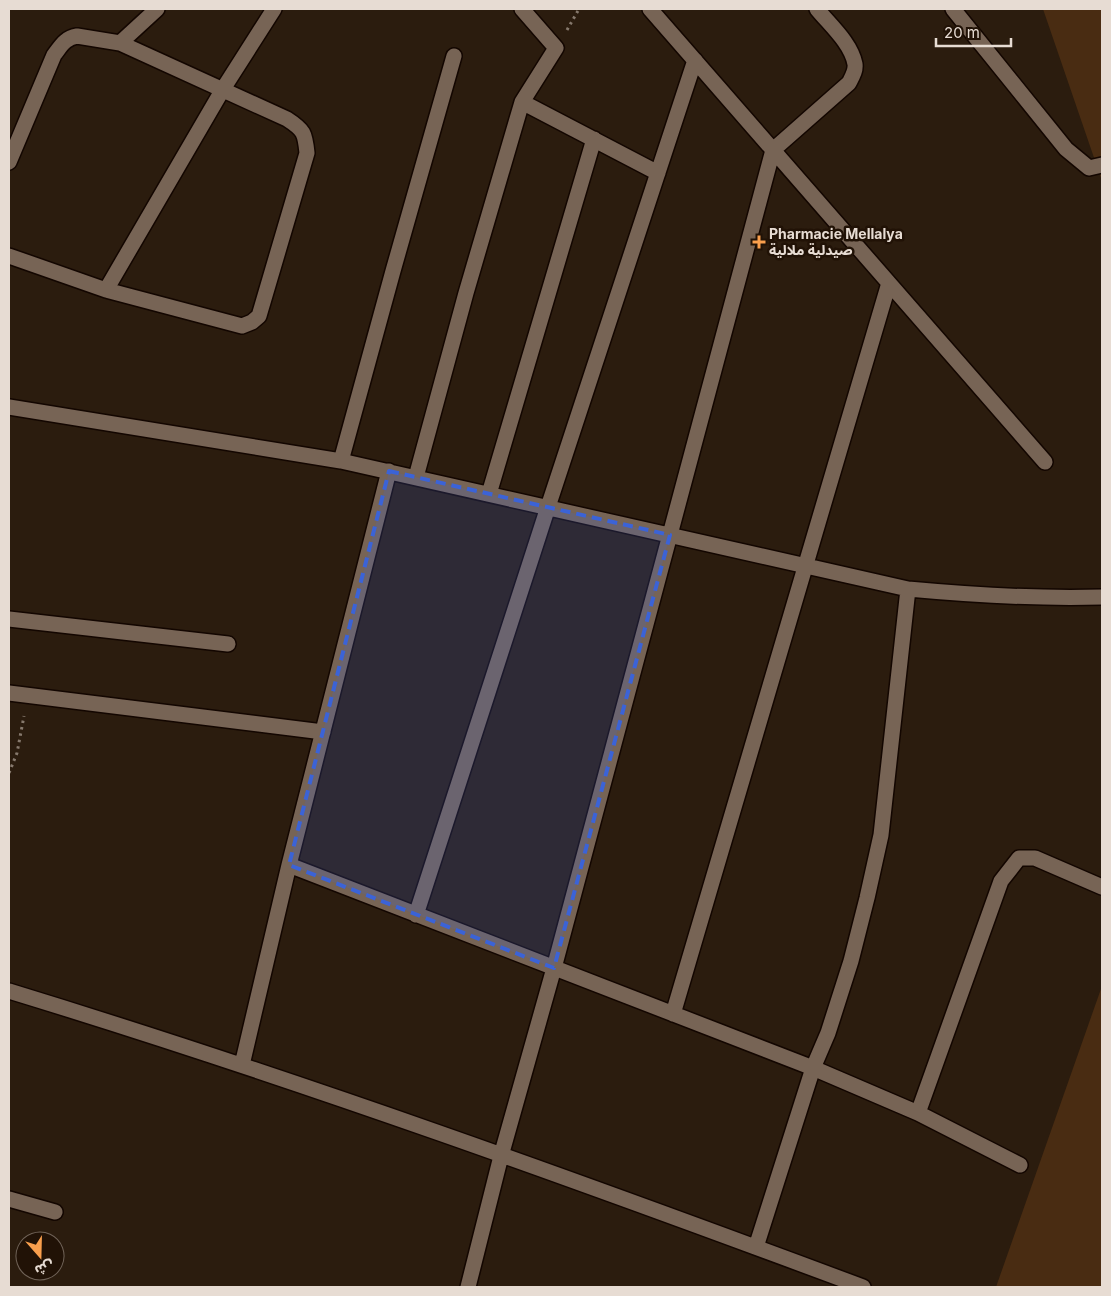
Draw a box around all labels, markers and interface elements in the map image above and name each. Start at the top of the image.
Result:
scale bar [936,15,1011,47]
text: 20 m [944,23,980,42]
place label: Pharmacie Mellalya صيدلية ملالية [769,225,903,258]
marker: Pharmacie Mellalya صيدلية ملالية [753,236,765,248]
north arrow [15,1231,65,1281]
text: ش [33,1257,57,1280]

